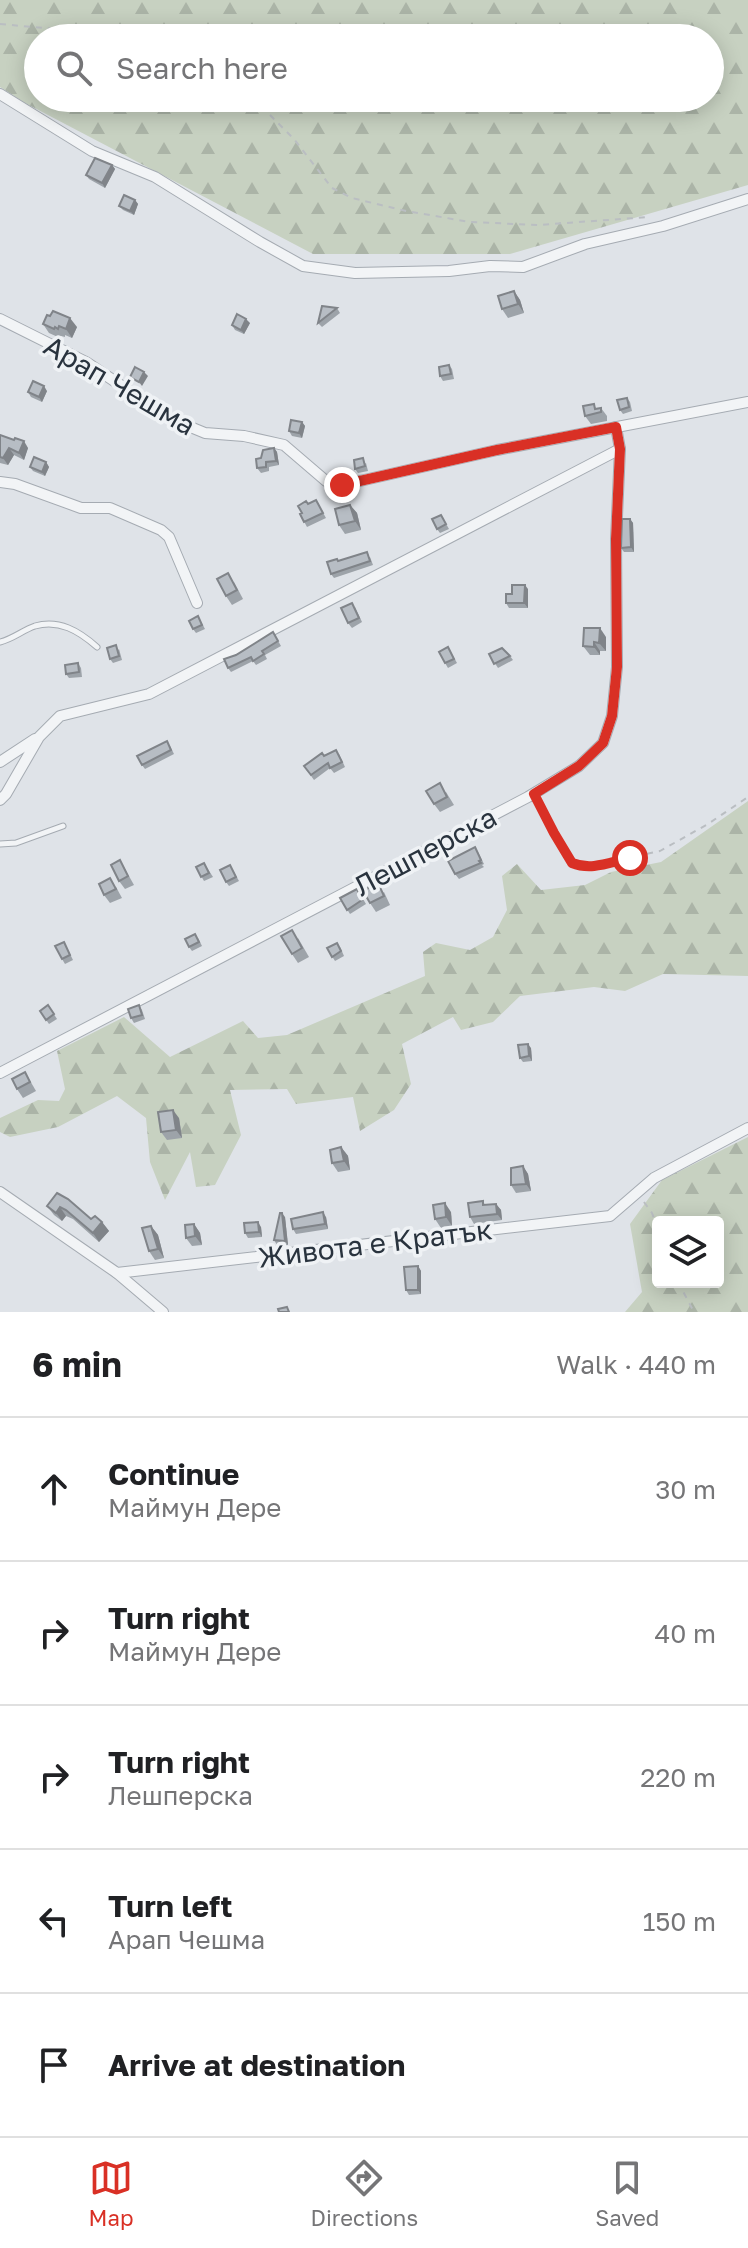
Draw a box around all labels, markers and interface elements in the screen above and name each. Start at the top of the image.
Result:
search box [24,24,724,112]
icon: search [52,46,96,90]
text: Search here [116,50,288,86]
street label: Арап Чешма [38,328,202,442]
route end [324,467,360,503]
street label: Лешперска [348,800,502,902]
route start [612,840,648,876]
street label: Живота е Кратък [256,1212,494,1274]
map controls [652,1216,724,1288]
button: layers [652,1216,724,1288]
text: 6 min [32,1344,122,1384]
text: Walk · 440 m [556,1349,716,1380]
text: Continue [108,1456,239,1492]
icon: ahead [32,1467,76,1511]
text: 30 m [655,1474,716,1505]
text: Маймун Дере [108,1492,281,1523]
text: Turn right [108,1600,250,1636]
icon: right [32,1611,76,1655]
text: 40 m [655,1618,716,1649]
text: Маймун Дере [108,1636,281,1667]
text: Turn right [108,1744,250,1780]
icon: right [32,1755,76,1799]
text: 220 m [640,1762,716,1793]
text: Лешперска [108,1780,253,1811]
text: Turn left [108,1888,233,1924]
icon: left [32,1899,76,1943]
text: 150 m [643,1906,716,1937]
text: Арап Чешма [108,1924,265,1955]
icon: arrive [32,2043,76,2087]
text: Arrive at destination [108,2047,405,2083]
tab: Map [89,2156,133,2231]
tab: Directions [311,2156,418,2231]
tab: Saved [595,2156,659,2231]

